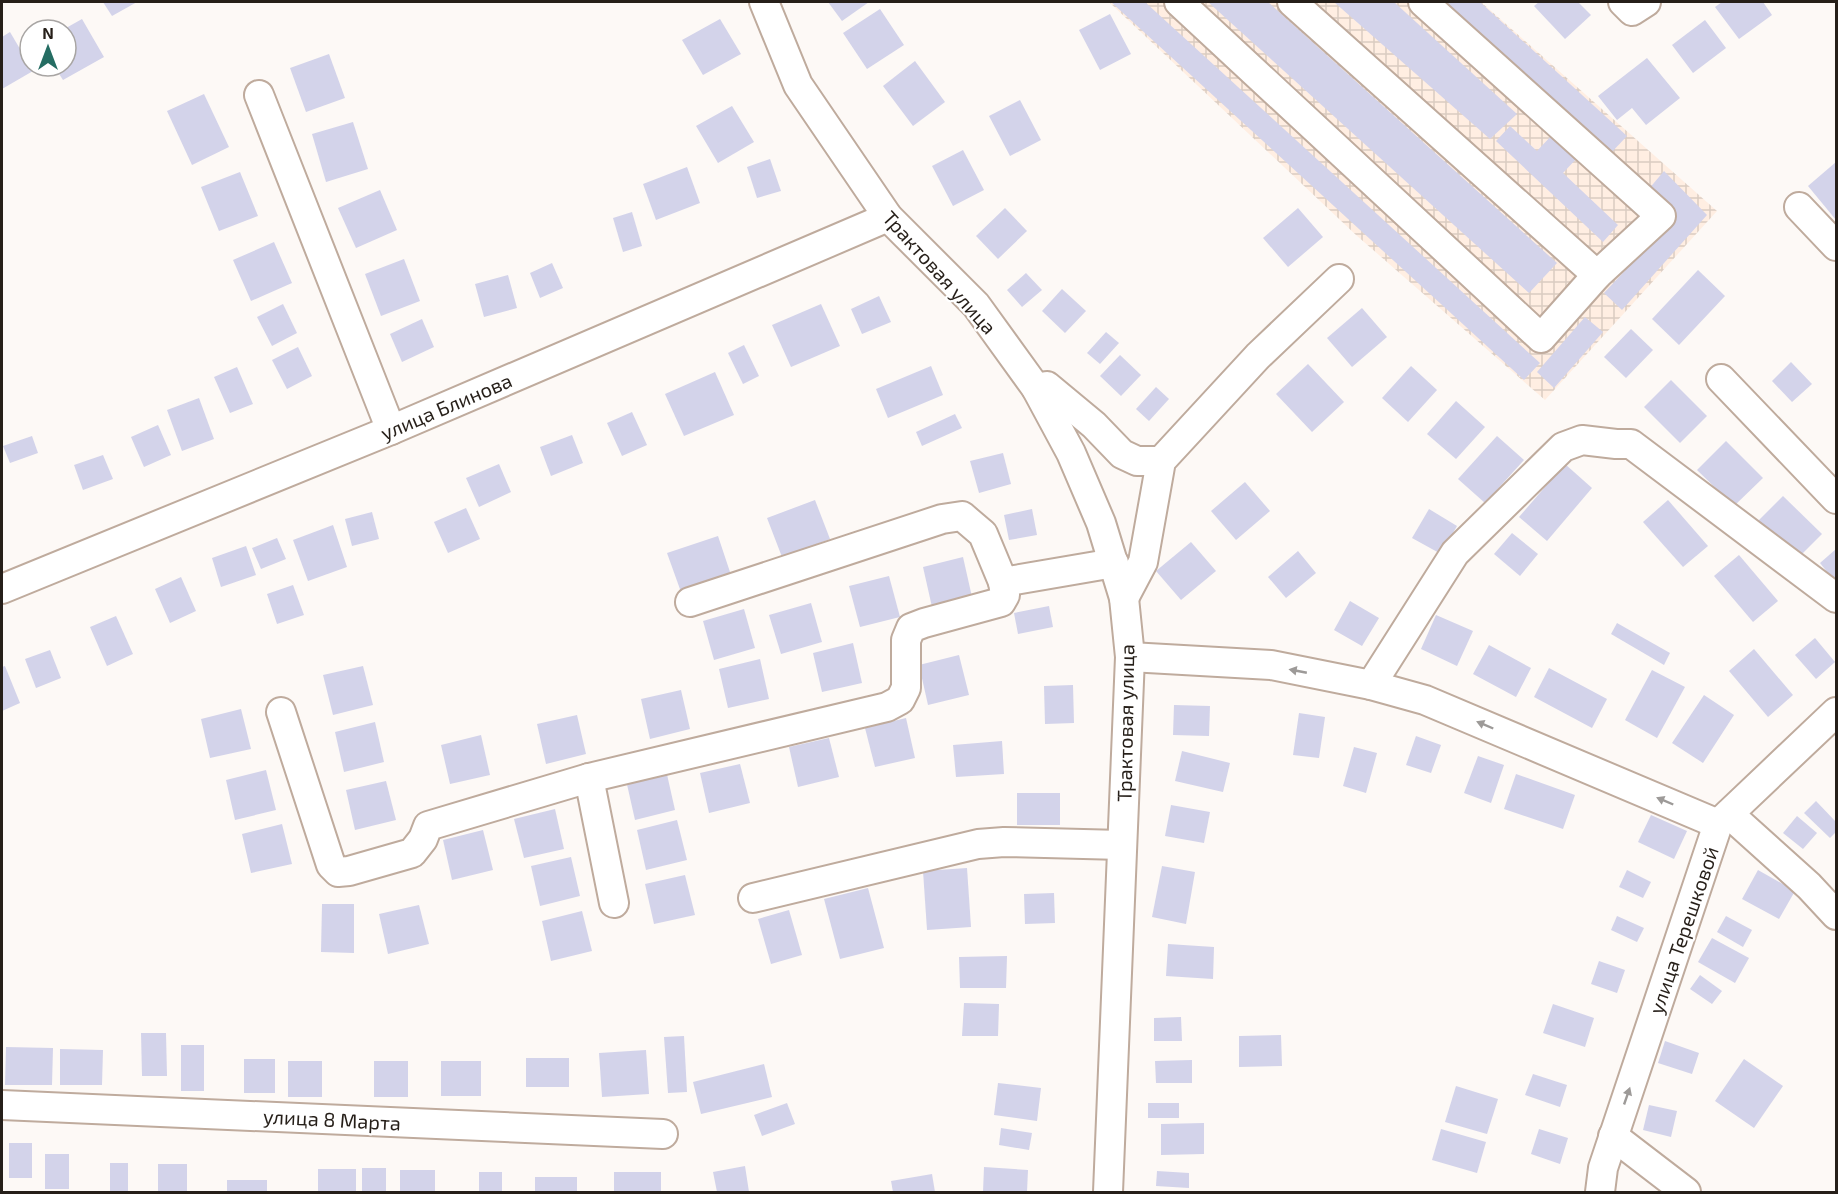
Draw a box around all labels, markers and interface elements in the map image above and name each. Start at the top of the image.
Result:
north arrow [18,18,78,78]
text: N [42,23,54,42]
street label: Трактовая улица [878,205,1002,339]
street label: улица Блинова [377,368,516,445]
street label: Трактовая улица [1112,644,1139,802]
one-way arrow [1289,666,1308,675]
one-way arrow [1476,720,1494,729]
one-way arrow [1655,796,1673,806]
street label: улица Терешковой [1643,843,1724,1017]
one-way arrow [1623,1087,1632,1105]
street label: улица 8 Марта [262,1103,402,1136]

